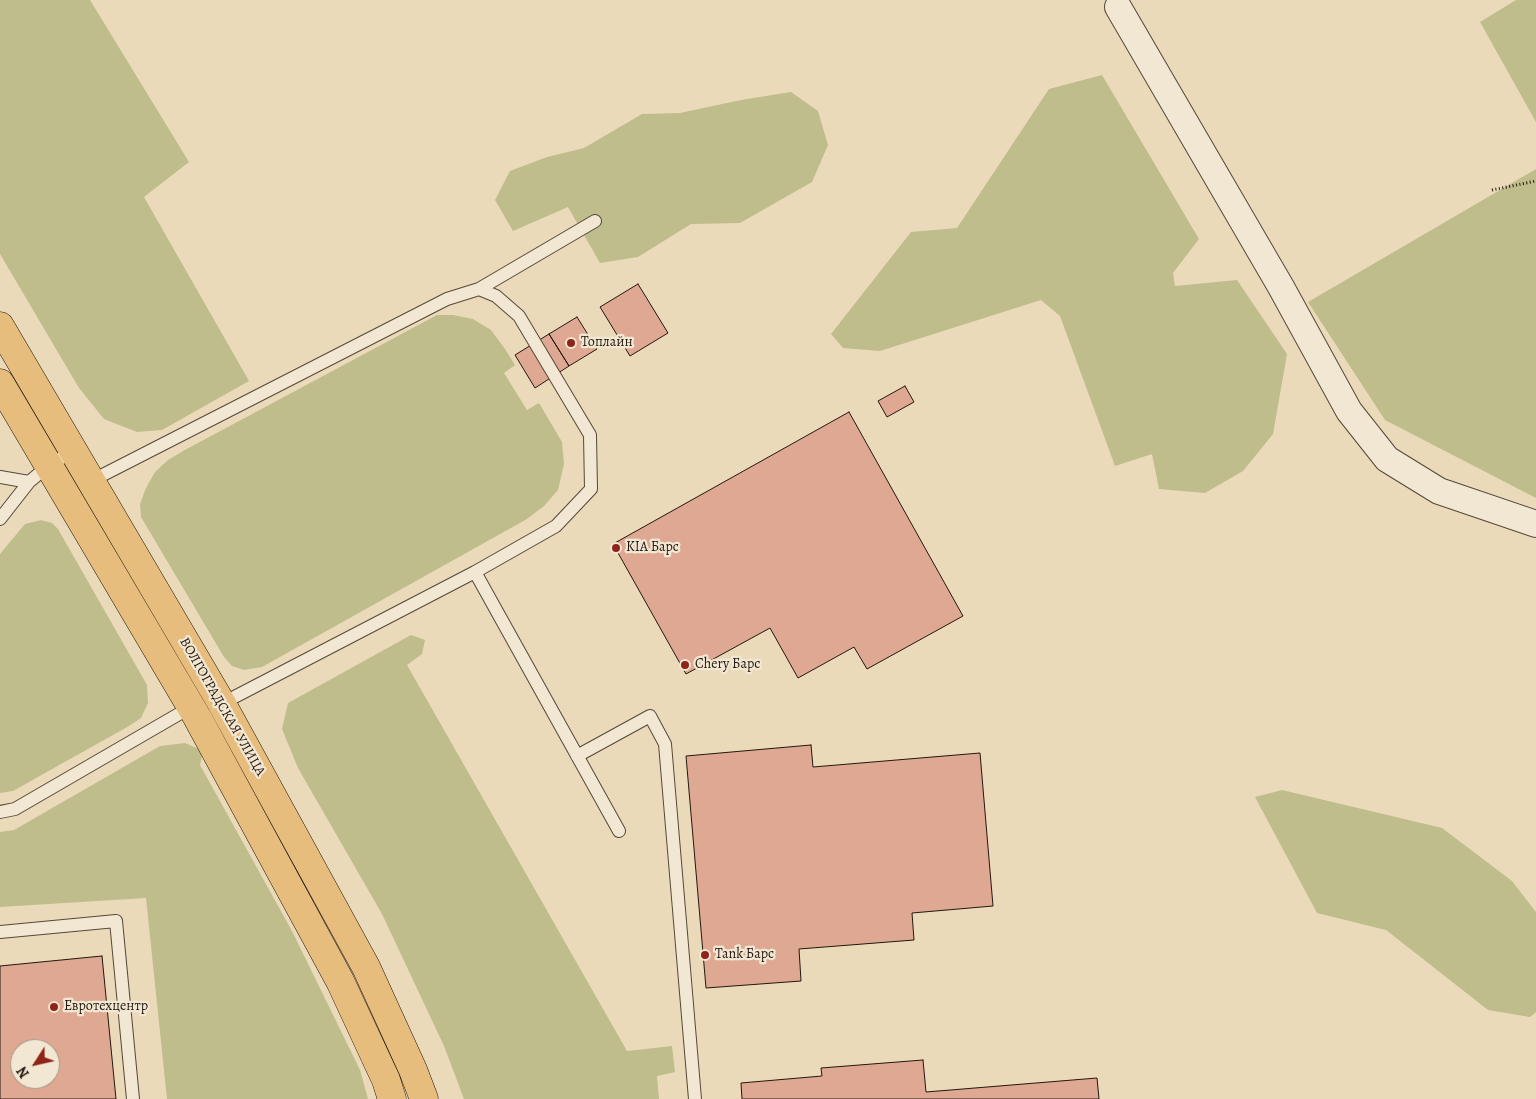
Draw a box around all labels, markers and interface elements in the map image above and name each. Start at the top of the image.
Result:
place label: Топлайн [581,335,633,351]
marker: Топлайн [565,337,577,349]
place label: KIA Барс [626,540,679,556]
marker: KIA Барс [610,542,622,554]
street label: ВОЛГОГРАДСКАЯ УЛИЦА [176,635,268,779]
place label: Chery Барс [695,657,760,673]
marker: Chery Барс [679,659,691,671]
place label: Tank Барс [715,947,774,963]
marker: Tank Барс [699,949,711,961]
place label: Евротехцентр [64,999,148,1015]
marker: Евротехцентр [48,1001,60,1013]
north arrow [10,1039,60,1089]
text: N [12,1063,34,1082]

